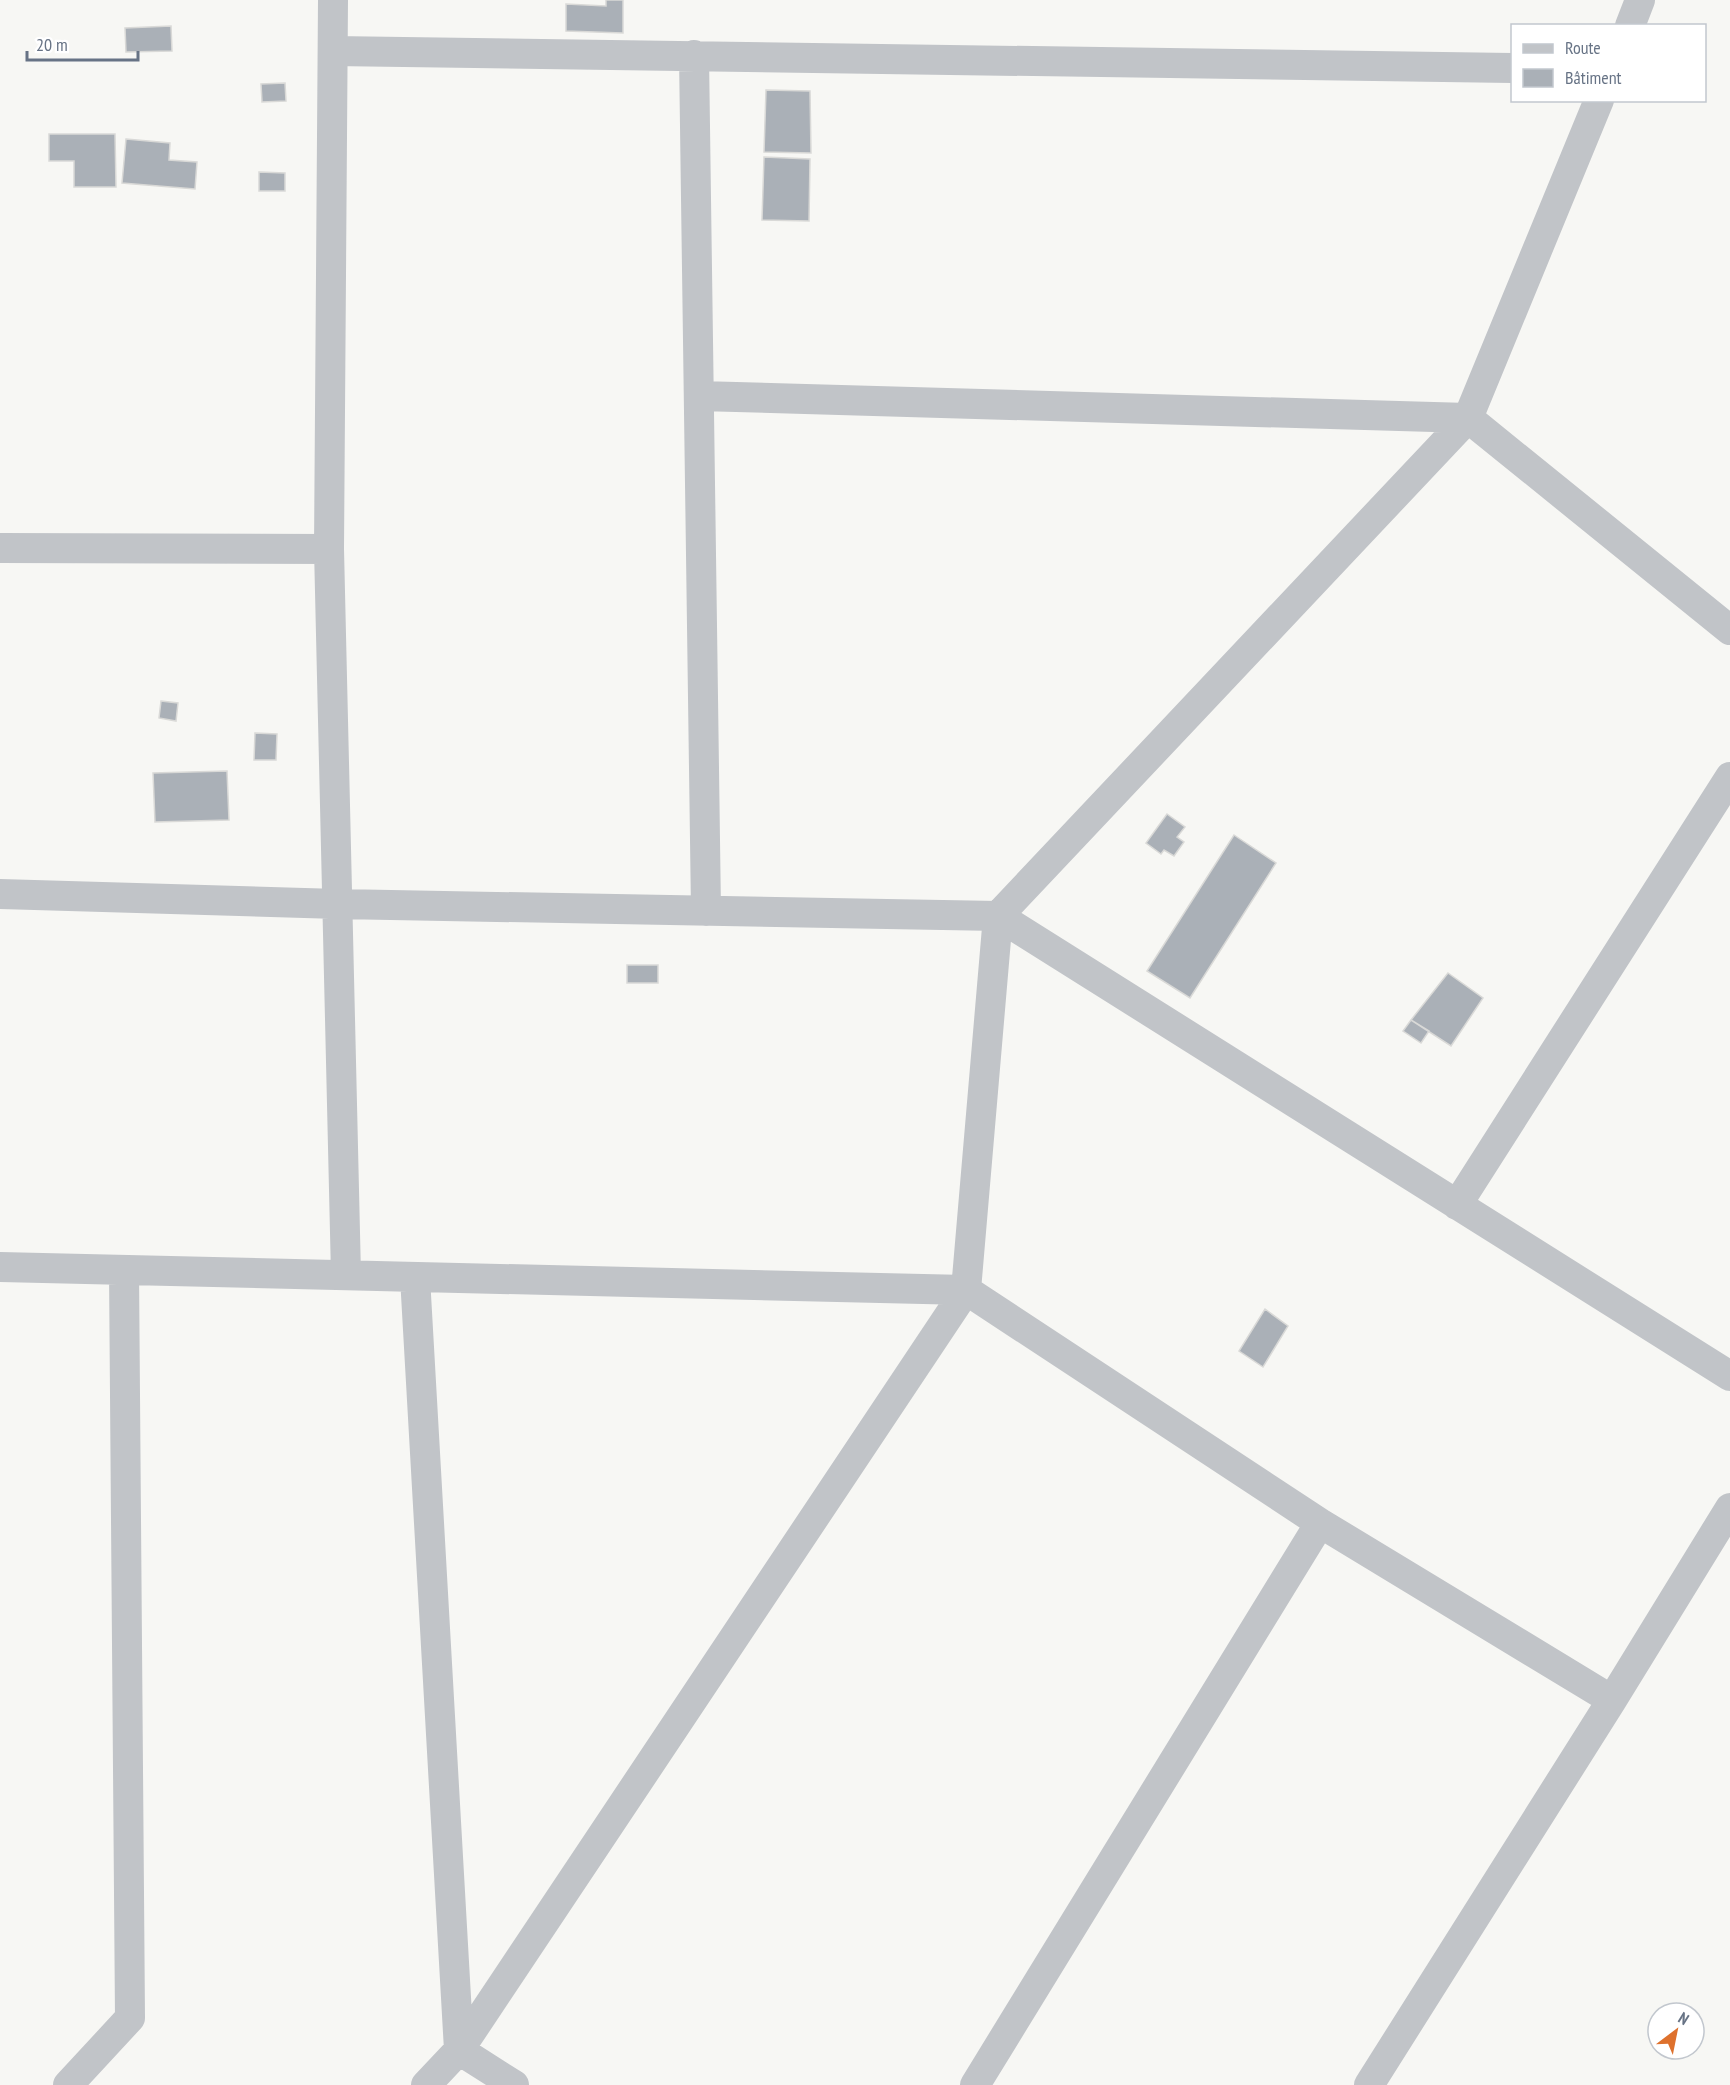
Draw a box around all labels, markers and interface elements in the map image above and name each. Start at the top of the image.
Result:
scale bar [27,24,138,62]
legend [1511,24,1706,102]
text: 20 m [36,33,68,56]
text: Route [1565,36,1601,59]
text: Bâtiment [1565,66,1622,89]
north arrow [1646,2001,1706,2061]
text: N [1675,2008,1693,2029]

